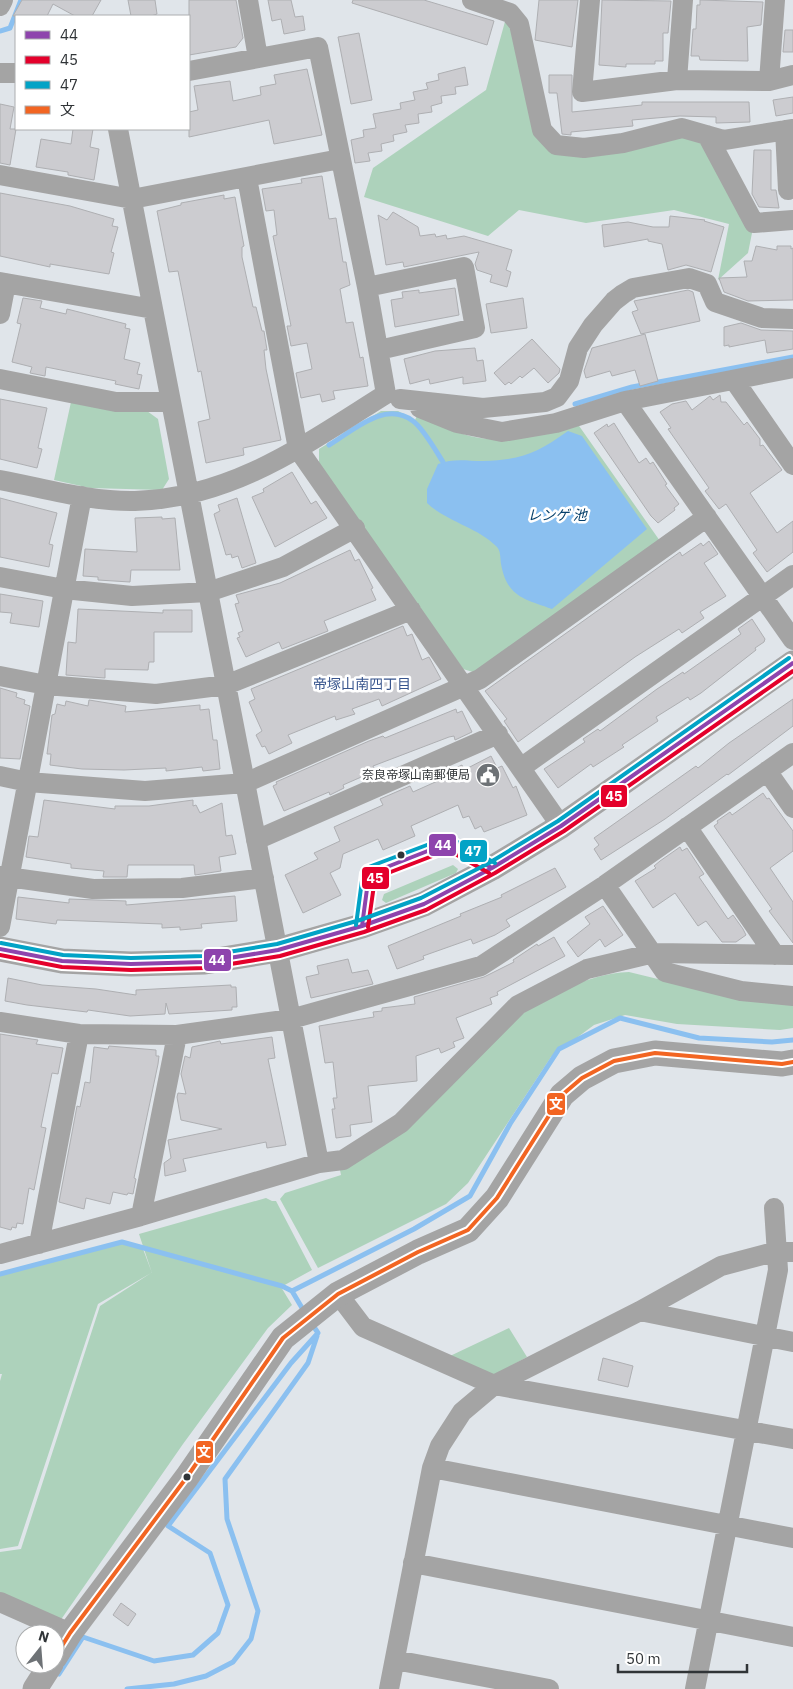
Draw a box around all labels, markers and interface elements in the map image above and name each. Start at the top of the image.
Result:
legend [15,15,190,130]
text: 44 [60,25,78,44]
text: 45 [60,50,78,69]
text: 47 [60,75,78,94]
text: 文 [60,100,75,119]
water label: レンゲ 池 [527,506,589,524]
district label: 帝塚山南四丁目 [313,675,411,693]
public building icon: 奈良帝塚山南郵便局 [475,762,501,788]
place label: 奈良帝塚山南郵便局 [362,767,470,782]
line badge: 45 [600,784,628,808]
text: 45 [606,787,622,805]
line badge: 44 [428,833,457,857]
text: 44 [435,836,451,854]
line badge: 47 [459,839,488,863]
text: 47 [465,842,481,860]
unlabelled marker [396,850,406,860]
line badge: 45 [361,866,390,890]
text: 45 [367,869,383,887]
line badge: 44 [203,948,232,972]
text: 44 [209,951,225,969]
line badge: 文 [546,1092,566,1116]
text: 文 [549,1095,563,1113]
line badge: 文 [195,1440,214,1464]
text: 文 [197,1443,211,1461]
unlabelled marker [182,1472,192,1482]
north arrow [15,1624,65,1674]
text: N [36,1626,51,1647]
scale bar [618,1642,747,1674]
text: 50 m [626,1649,661,1668]

